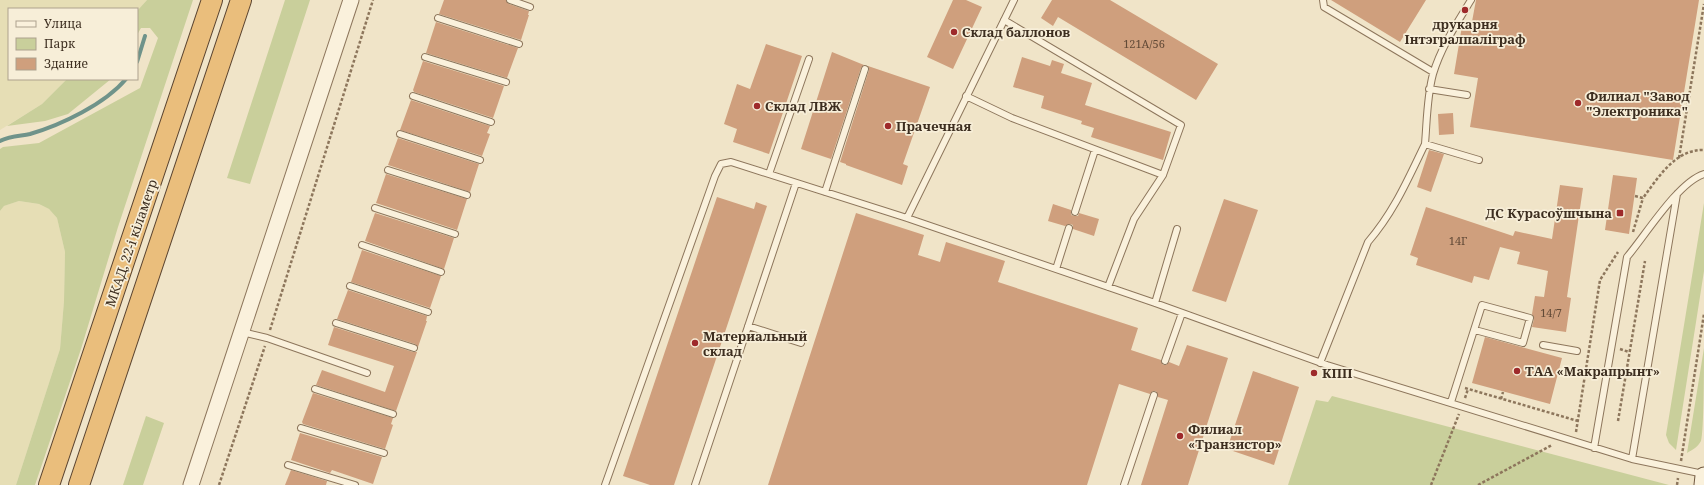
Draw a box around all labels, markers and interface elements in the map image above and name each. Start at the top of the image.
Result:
marker: друкарня Інтэгралпаліграф [1460,5,1470,15]
legend [8,8,138,80]
text: Улица [44,15,82,32]
place label: друкарня Інтэгралпаліграф [1405,15,1526,48]
place label: Склад баллонов [962,23,1070,41]
marker: Склад баллонов [949,27,959,37]
text: Парк [44,35,76,52]
house number: 121А/56 [1123,36,1165,51]
text: Здание [44,55,88,72]
place label: Филиал "Завод "Электроника" [1586,87,1690,120]
place label: Склад ЛВЖ [765,97,842,115]
marker: Филиал "Завод "Электроника" [1573,98,1583,108]
marker: Склад ЛВЖ [752,101,762,111]
place label: Прачечная [896,117,972,135]
marker: Прачечная [883,121,893,131]
street label: МКАД, 22-і кіламетр [101,177,161,309]
place label: ДС Курасоўшчына [1486,204,1612,222]
marker: ДС Курасоўшчына [1615,208,1625,218]
house number: 14Г [1449,233,1467,248]
house number: 14/7 [1540,305,1562,320]
place label: Материальный склад [703,327,807,360]
marker: Материальный склад [690,338,700,348]
place label: ТАА «Макрапрынт» [1525,362,1660,380]
place label: КПП [1322,364,1353,382]
marker: ТАА «Макрапрынт» [1512,366,1522,376]
marker: КПП [1309,368,1319,378]
place label: Филиал «Транзистор» [1188,420,1282,453]
marker: Филиал «Транзистор» [1175,431,1185,441]

